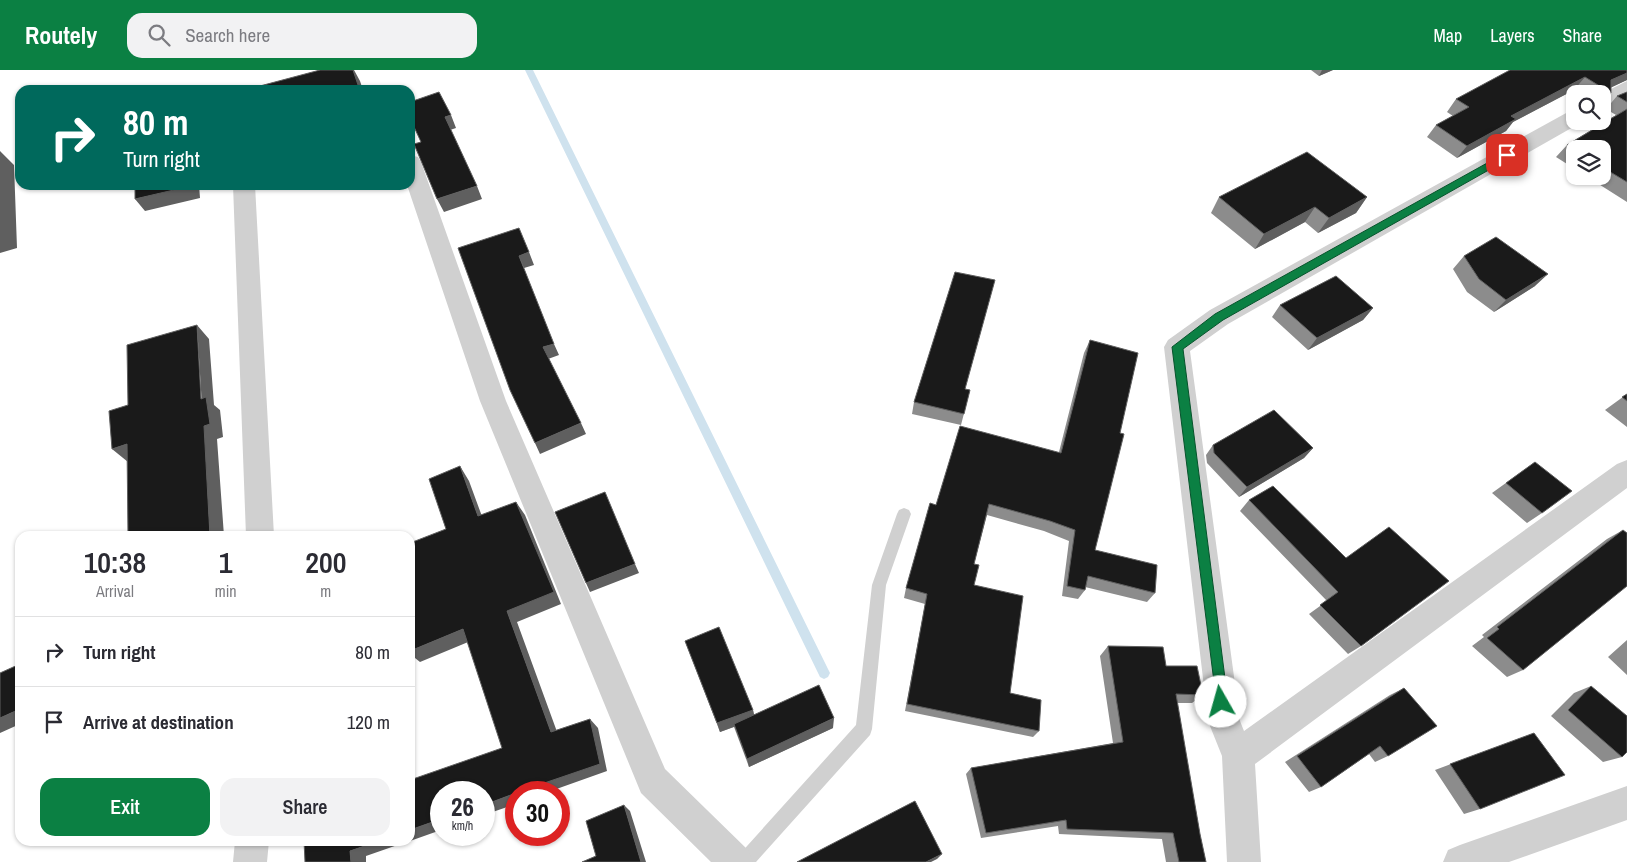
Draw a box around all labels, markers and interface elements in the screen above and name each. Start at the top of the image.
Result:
search box [127,13,477,58]
text: Routely [25,19,97,51]
icon: search [145,21,173,49]
text: Search here [185,22,270,48]
text: Map [1434,23,1462,48]
text: Layers [1490,23,1535,48]
text: Share [1563,23,1602,48]
map controls [1566,85,1611,185]
button: search [1566,85,1611,130]
text: 80 m [123,99,188,146]
icon: right [40,105,105,170]
pin [1486,134,1528,176]
button: layers [1566,140,1611,185]
icon: arrive [1493,141,1521,169]
text: Turn right [123,144,200,174]
text: 10:38 [84,542,146,582]
text: 1 [219,542,233,582]
text: 200 [305,542,346,582]
text: Arrival [96,580,134,602]
text: min [215,580,237,602]
text: m [320,580,331,602]
icon: right [40,638,68,666]
text: Turn right [83,639,155,665]
text: 80 m [355,639,390,665]
position arrow [1194,675,1246,727]
icon: arrive [40,708,68,736]
text: Arrive at destination [83,709,234,735]
text: 120 m [347,709,390,735]
button: Exit [40,778,210,836]
button: Share [220,778,390,836]
speed limit sign: 30 [505,781,570,846]
text: 26 [451,790,474,824]
text: km/h [452,818,473,834]

